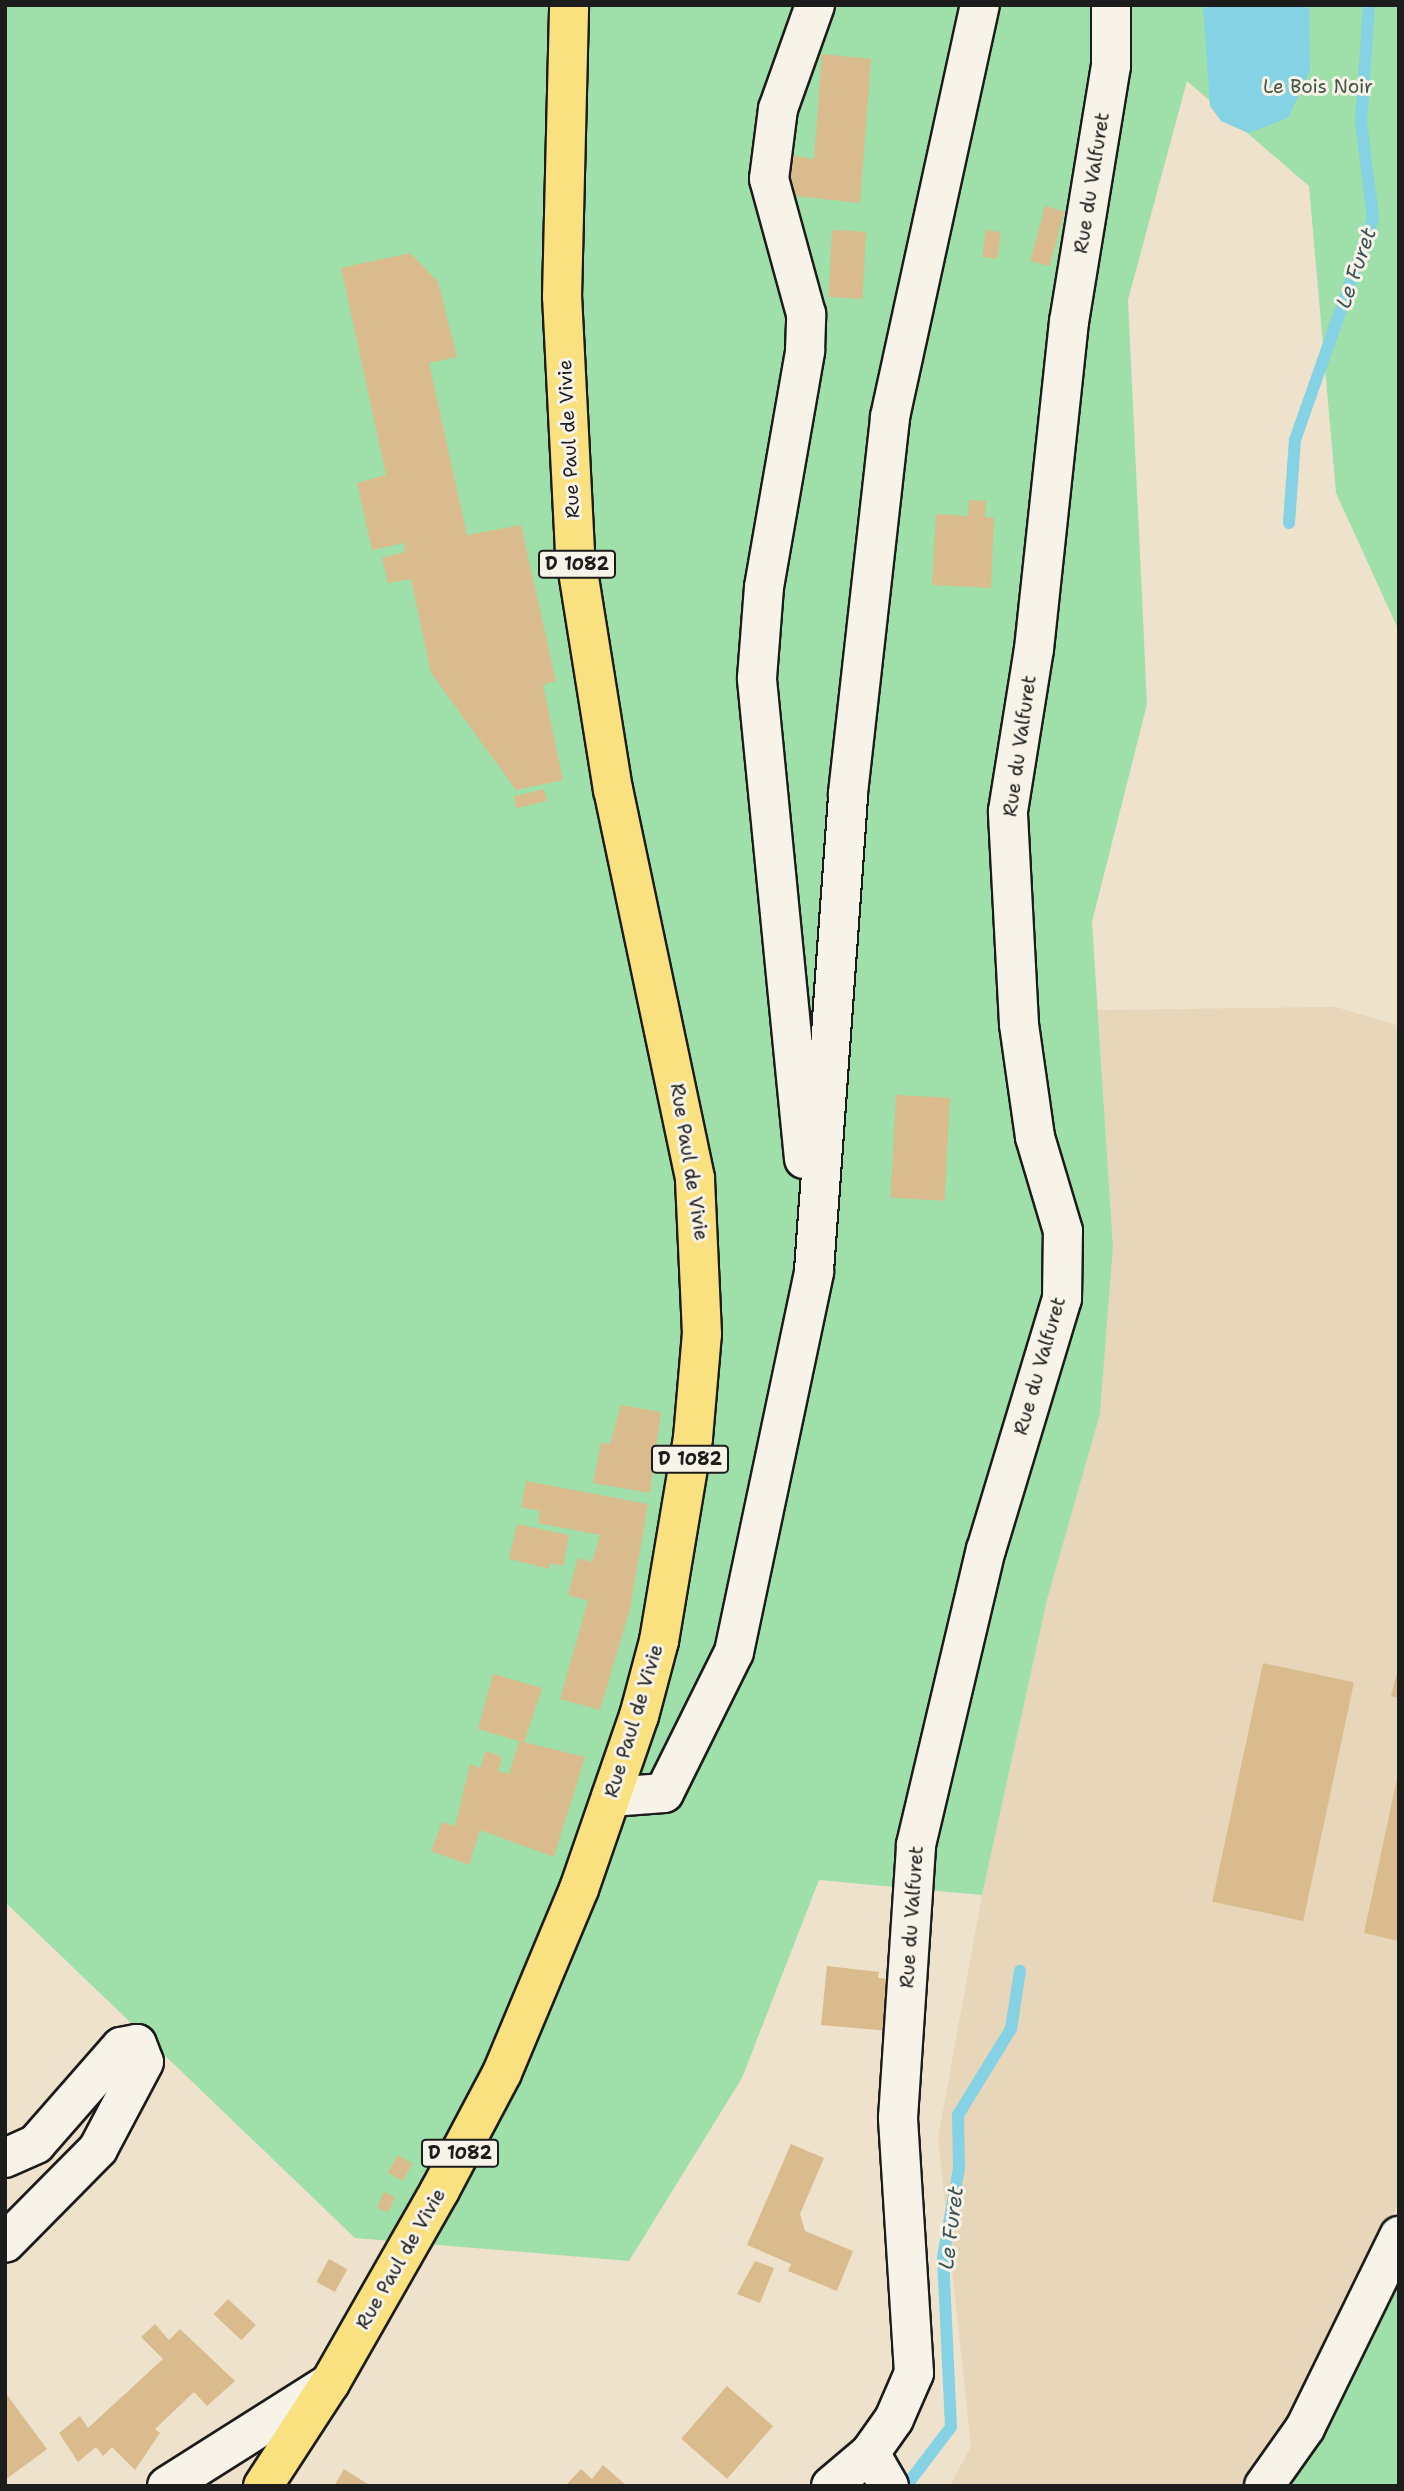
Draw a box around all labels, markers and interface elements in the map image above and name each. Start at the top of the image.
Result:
park label: Le Bois Noir [1263,76,1373,98]
street label: Rue du Valfuret [1070,111,1114,255]
water label: Le Furet [1330,224,1382,312]
street label: Rue Paul de Vivie [553,359,585,519]
road number: D 1082 [537,550,617,578]
street label: Rue du Valfuret [999,674,1041,818]
street label: Rue Paul de Vivie [665,1082,713,1242]
street label: Rue du Valfuret [1009,1294,1071,1438]
road number: D 1082 [650,1444,730,1474]
street label: Rue Paul de Vivie [600,1642,668,1800]
street label: Rue du Valfuret [896,1845,928,1989]
road number: D 1082 [420,2138,500,2168]
street label: Rue Paul de Vivie [351,2185,451,2333]
water label: Le Furet [933,2185,969,2271]

